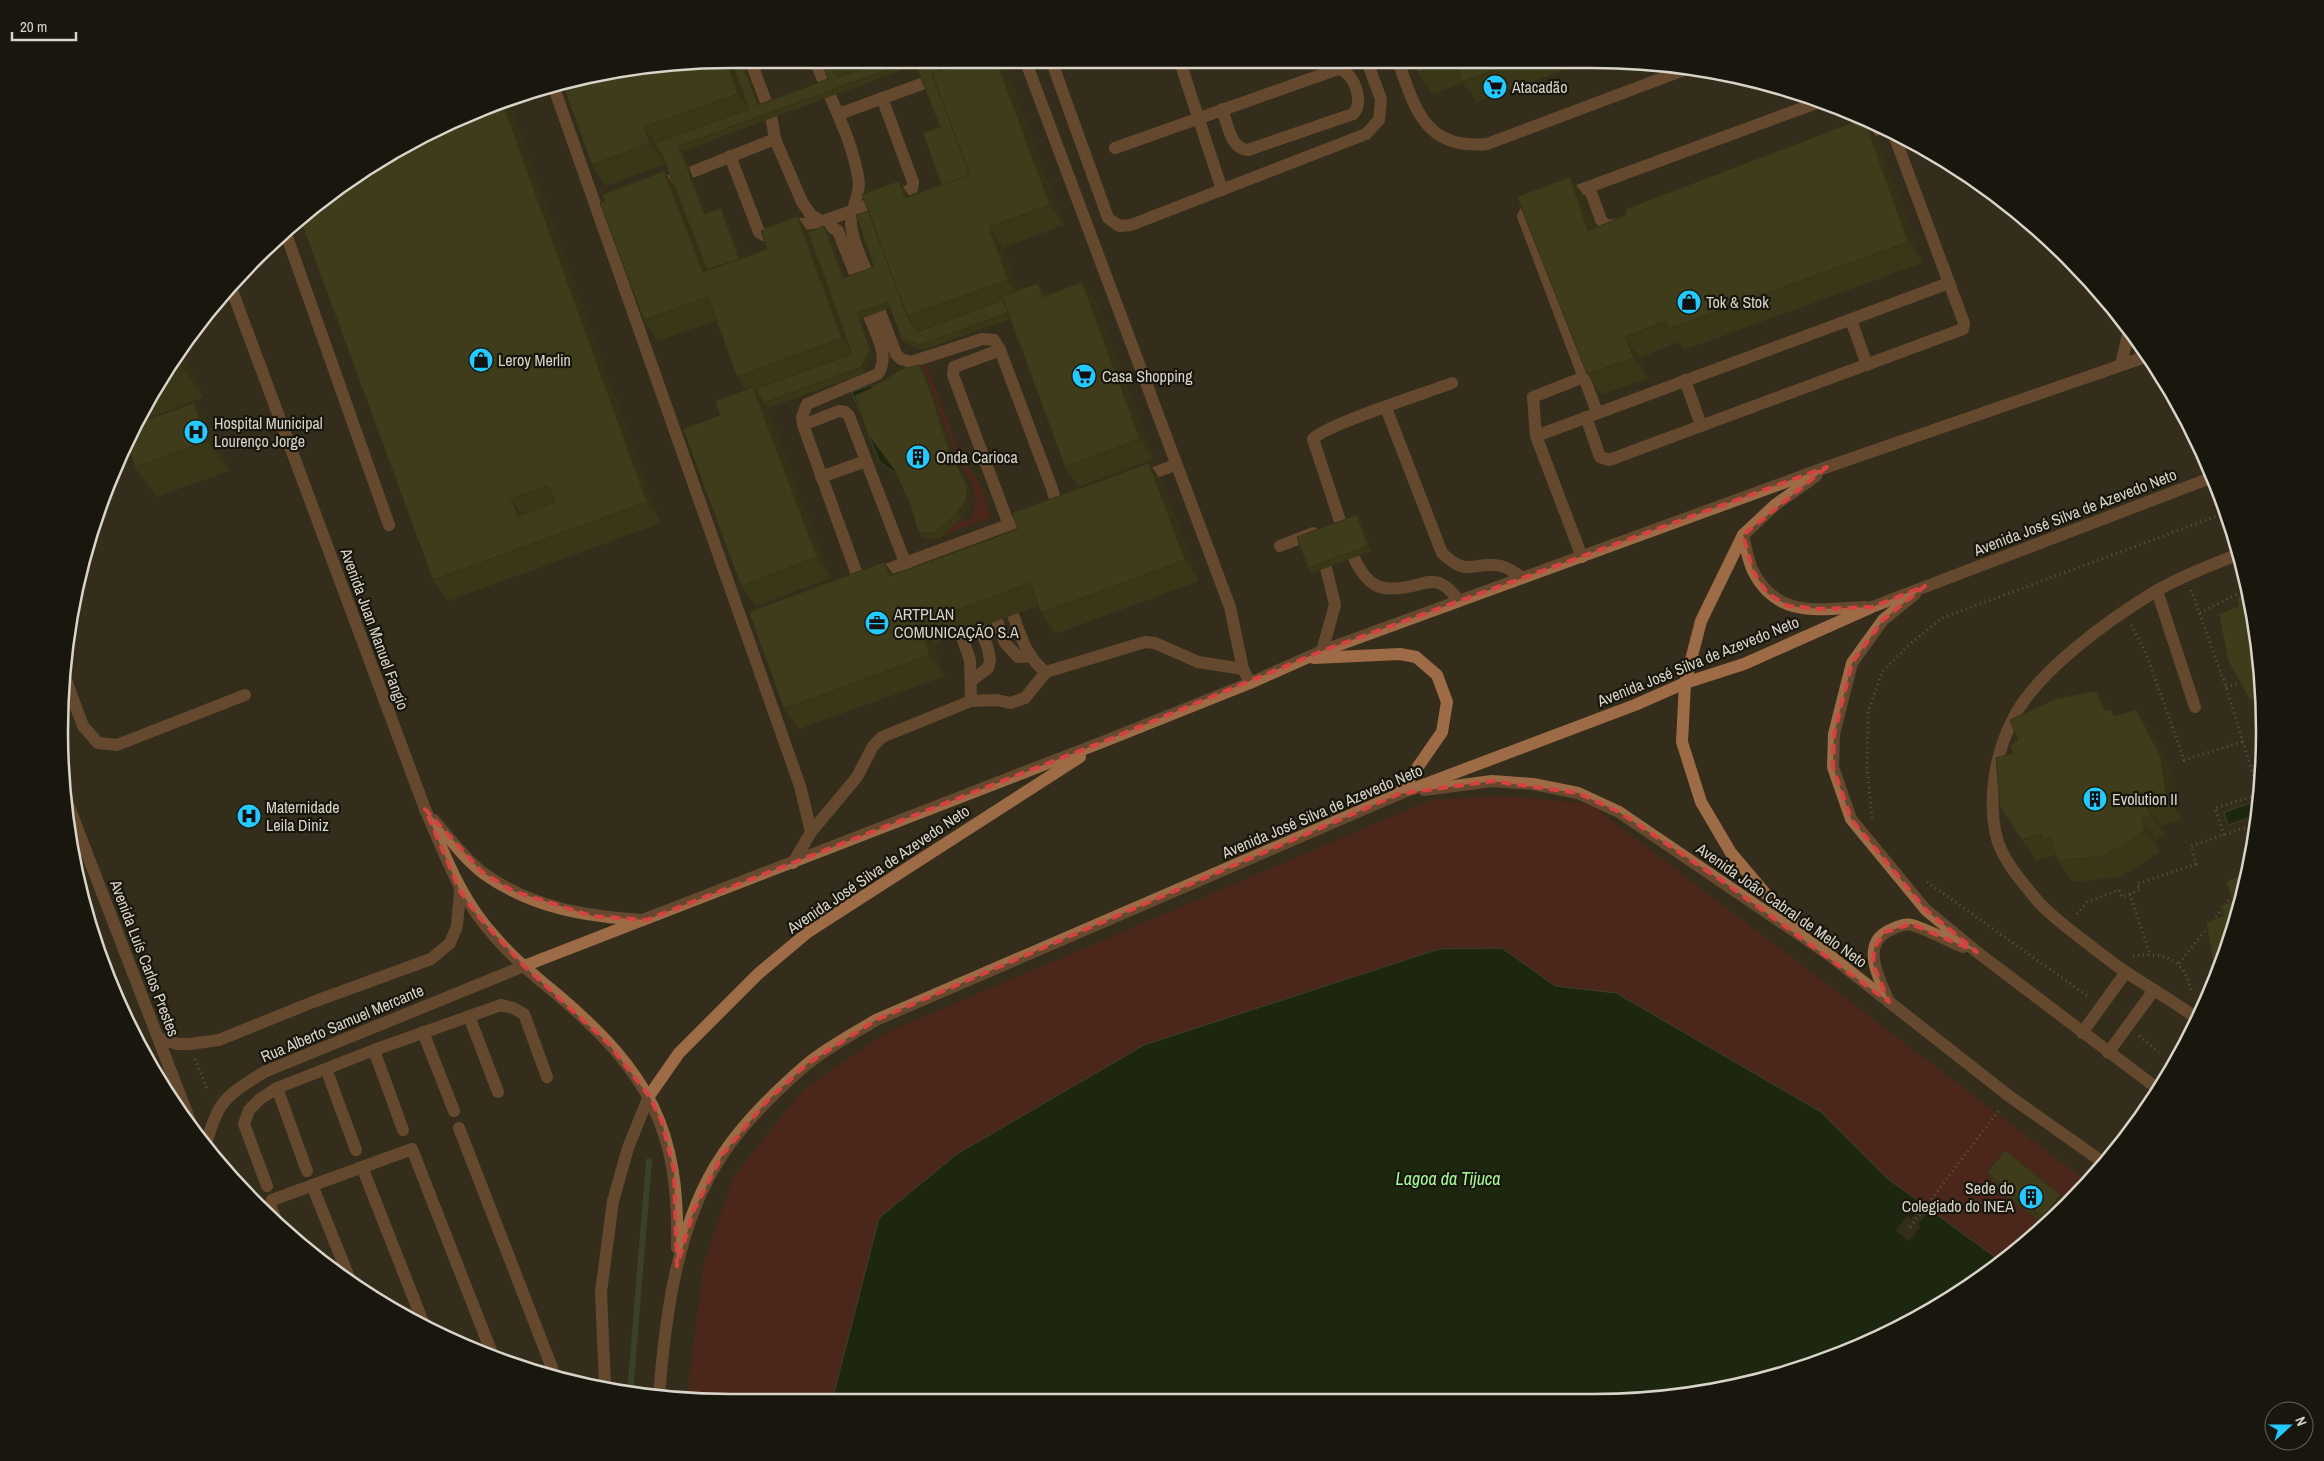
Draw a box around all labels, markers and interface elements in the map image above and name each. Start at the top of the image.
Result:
scale bar [12,10,76,42]
text: 20 m [20,16,47,37]
supermarket icon: Atacadão [1482,74,1508,100]
place label: Atacadão [1511,76,1567,98]
shop icon: Tok & Stok [1676,289,1702,315]
place label: Tok & Stok [1706,291,1769,313]
shop icon: Leroy Merlin [468,347,494,373]
place label: Leroy Merlin [498,349,571,371]
supermarket icon: Casa Shopping [1071,363,1097,389]
place label: Casa Shopping [1102,365,1193,387]
place label: Hospital Municipal Lourenço Jorge [214,412,323,452]
hospital icon: Hospital Municipal Lourenço Jorge [183,419,209,445]
building icon: Onda Carioca [905,444,931,470]
place label: Onda Carioca [936,446,1018,468]
street label: Avenida José Silva de Azevedo Neto [1969,463,2180,561]
street label: Avenida Juan Manuel Fangio [335,544,415,713]
place label: ARTPLAN COMUNICAÇÃO S.A [893,603,1019,643]
office icon: ARTPLAN COMUNICAÇÃO S.A [864,610,890,636]
street label: Avenida José Silva de Azevedo Neto [1593,610,1802,712]
street label: Avenida José Silva de Azevedo Neto [1218,759,1426,864]
building icon: Evolution II [2082,786,2108,812]
place label: Evolution II [2112,788,2178,810]
place label: Maternidade Leila Diniz [266,796,340,836]
street label: Avenida José Silva de Azevedo Neto [782,800,974,939]
hospital icon: Maternidade Leila Diniz [236,803,262,829]
street label: Avenida João Cabral de Melo Neto [1691,837,1872,973]
street label: Avenida Luís Carlos Prestes [105,876,185,1039]
street label: Rua Alberto Samuel Mercante [257,979,427,1067]
water label: Lagoa da Tijuca [1396,1166,1500,1191]
place label: Sede do Colegiado do INEA [1902,1177,2014,1217]
building icon: Sede do Colegiado do INEA [2018,1184,2044,1210]
north arrow [2264,1401,2314,1451]
text: N [2291,1414,2311,1428]

